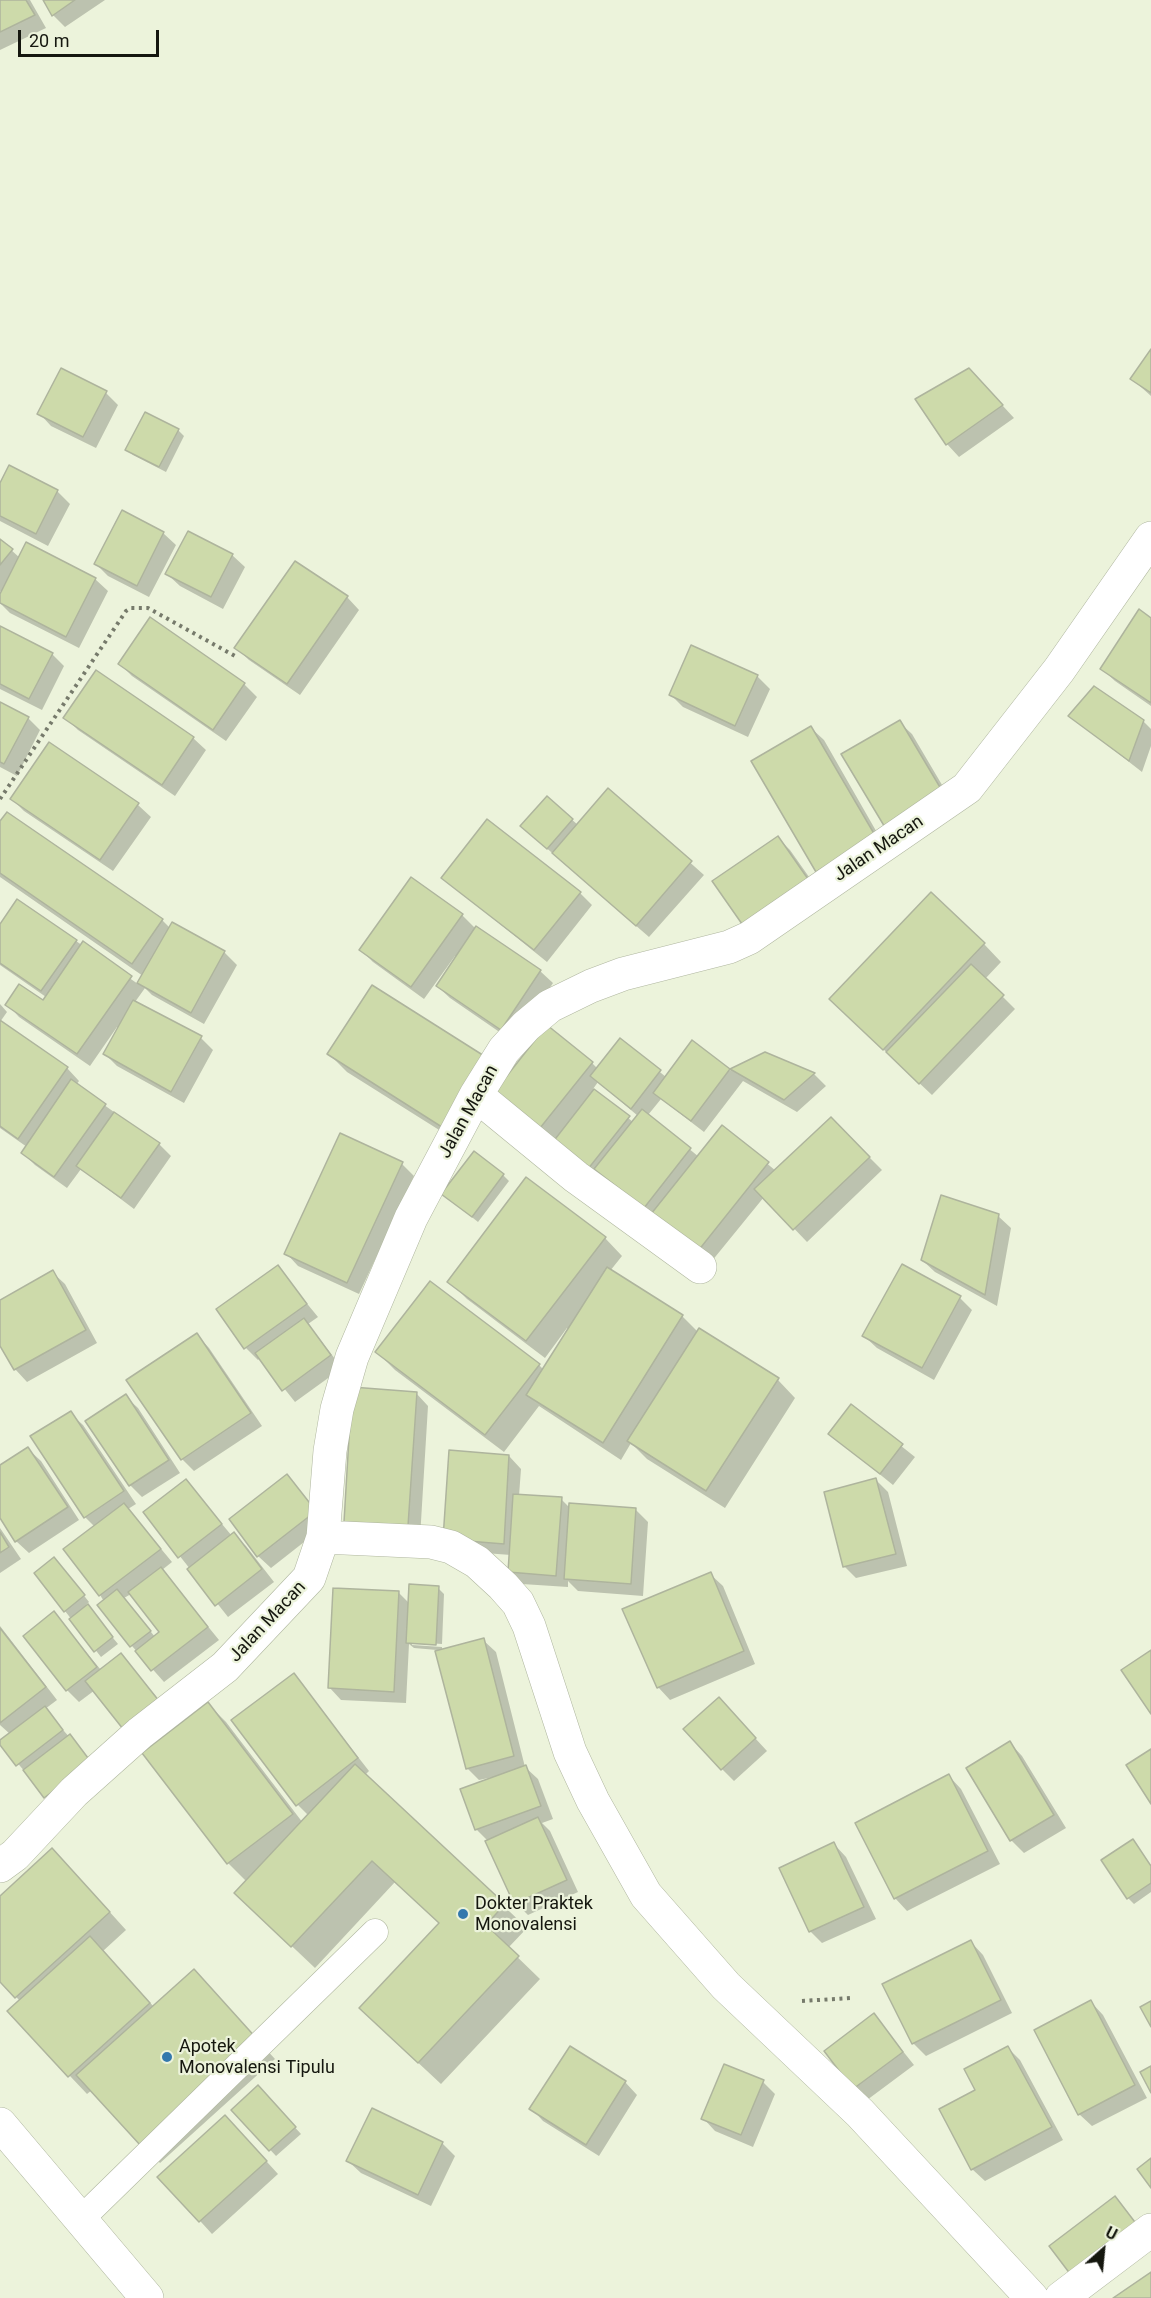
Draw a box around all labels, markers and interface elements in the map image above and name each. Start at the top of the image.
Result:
scale bar [21,18,162,56]
text: 20 m [29,30,69,51]
street label: Jalan Macan [830,811,928,887]
street label: Jalan Macan [435,1062,503,1162]
street label: Jalan Macan [225,1577,311,1667]
place label: Dokter Praktek Monovalensi [475,1893,593,1936]
marker: Dokter Praktek Monovalensi [456,1907,470,1921]
place label: Apotek Monovalensi Tipulu [179,2036,335,2078]
marker: Apotek Monovalensi Tipulu [160,2050,174,2064]
north arrow [1073,2220,1133,2280]
text: U [1102,2223,1120,2244]

